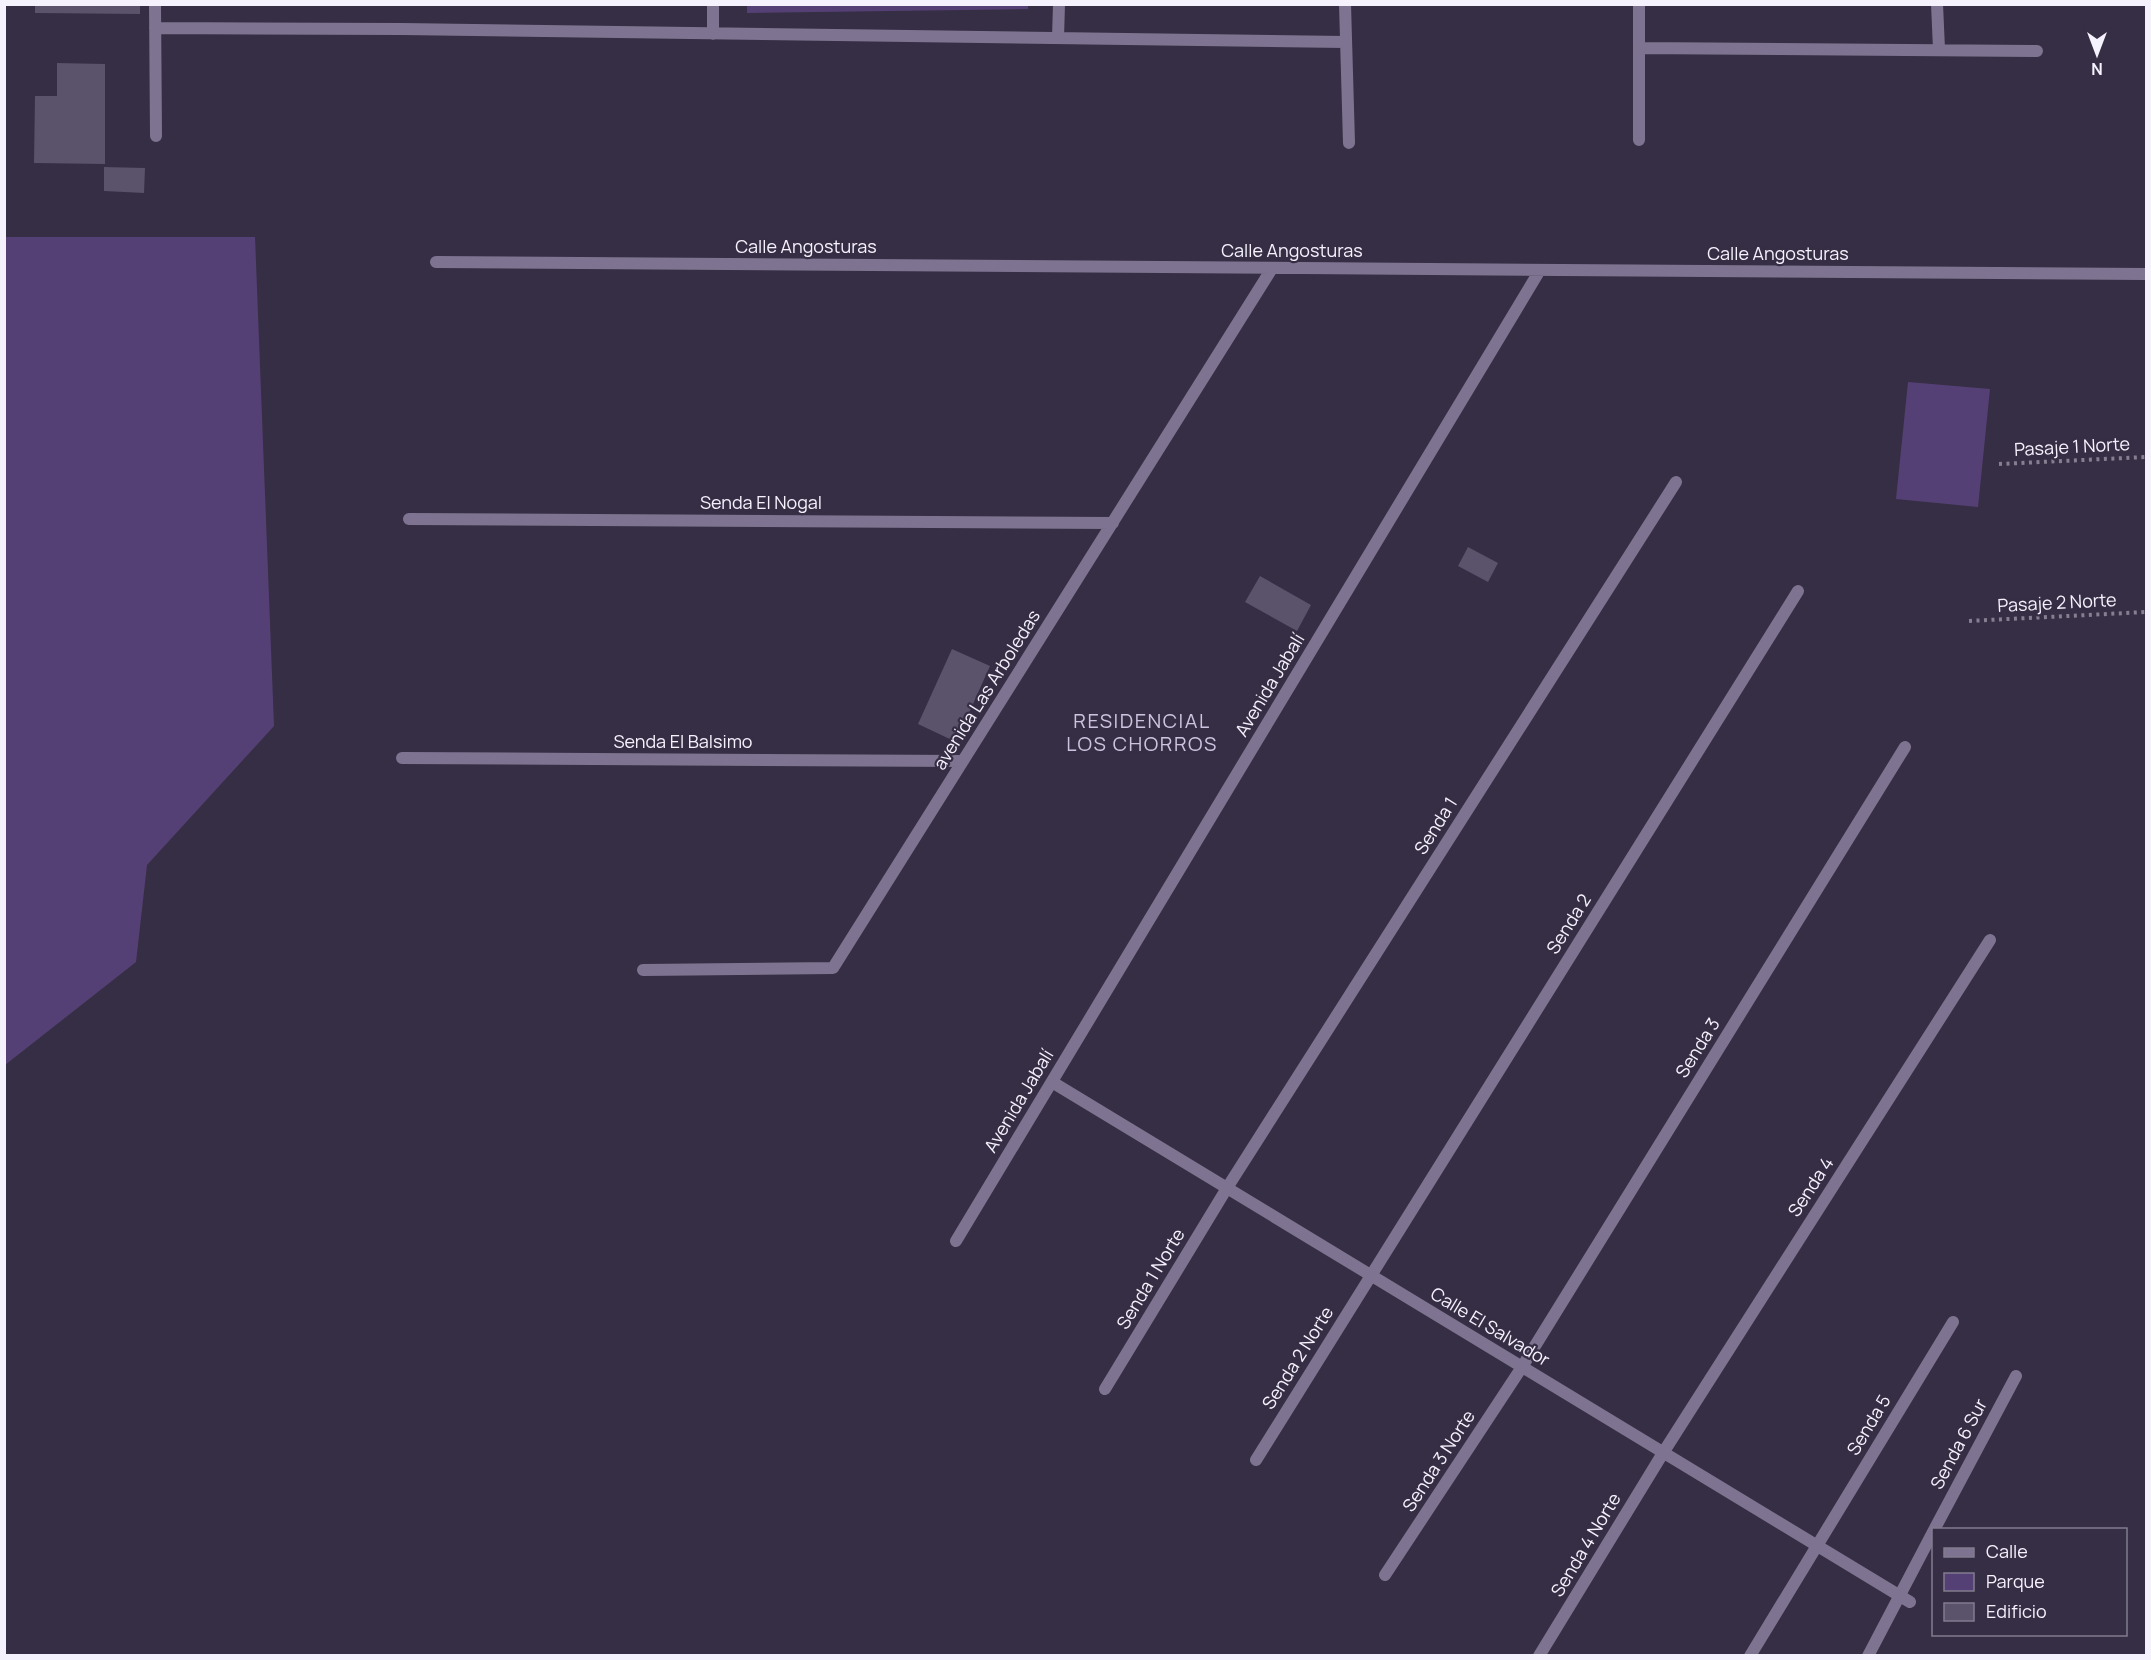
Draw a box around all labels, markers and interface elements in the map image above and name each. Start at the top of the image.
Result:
north arrow [2067,24,2127,84]
text: N [2091,58,2103,80]
street label: Calle Angosturas [735,234,877,258]
street label: Calle Angosturas [1221,238,1363,262]
street label: Calle Angosturas [1707,241,1849,265]
street label: Pasaje 1 Norte [2013,431,2130,461]
street label: Senda El Nogal [700,490,822,514]
street label: Pasaje 2 Norte [1997,587,2117,617]
street label: avenida Las Arboledas [927,605,1045,774]
street label: Avenida Jabalí [1229,628,1309,741]
district label: RESIDENCIAL LOS CHORROS [1066,707,1218,757]
street label: Senda El Balsimo [613,729,753,753]
street label: Senda 1 [1408,792,1462,859]
street label: Senda 2 [1540,889,1596,958]
street label: Senda 3 [1669,1013,1725,1082]
street label: Avenida Jabalí [978,1044,1058,1157]
street label: Senda 4 [1782,1152,1838,1221]
street label: Senda 1 Norte [1111,1224,1190,1333]
street label: Calle El Salvador [1426,1281,1555,1371]
street label: Senda 2 Norte [1256,1302,1338,1413]
street label: Senda 5 [1841,1390,1896,1459]
street label: Senda 6 Sur [1924,1394,1992,1493]
street label: Senda 3 Norte [1396,1405,1480,1516]
street label: Senda 4 Norte [1545,1488,1626,1601]
legend [1932,1528,2127,1636]
text: Calle [1986,1539,2028,1563]
text: Parque [1986,1569,2045,1593]
text: Edificio [1986,1599,2047,1623]

